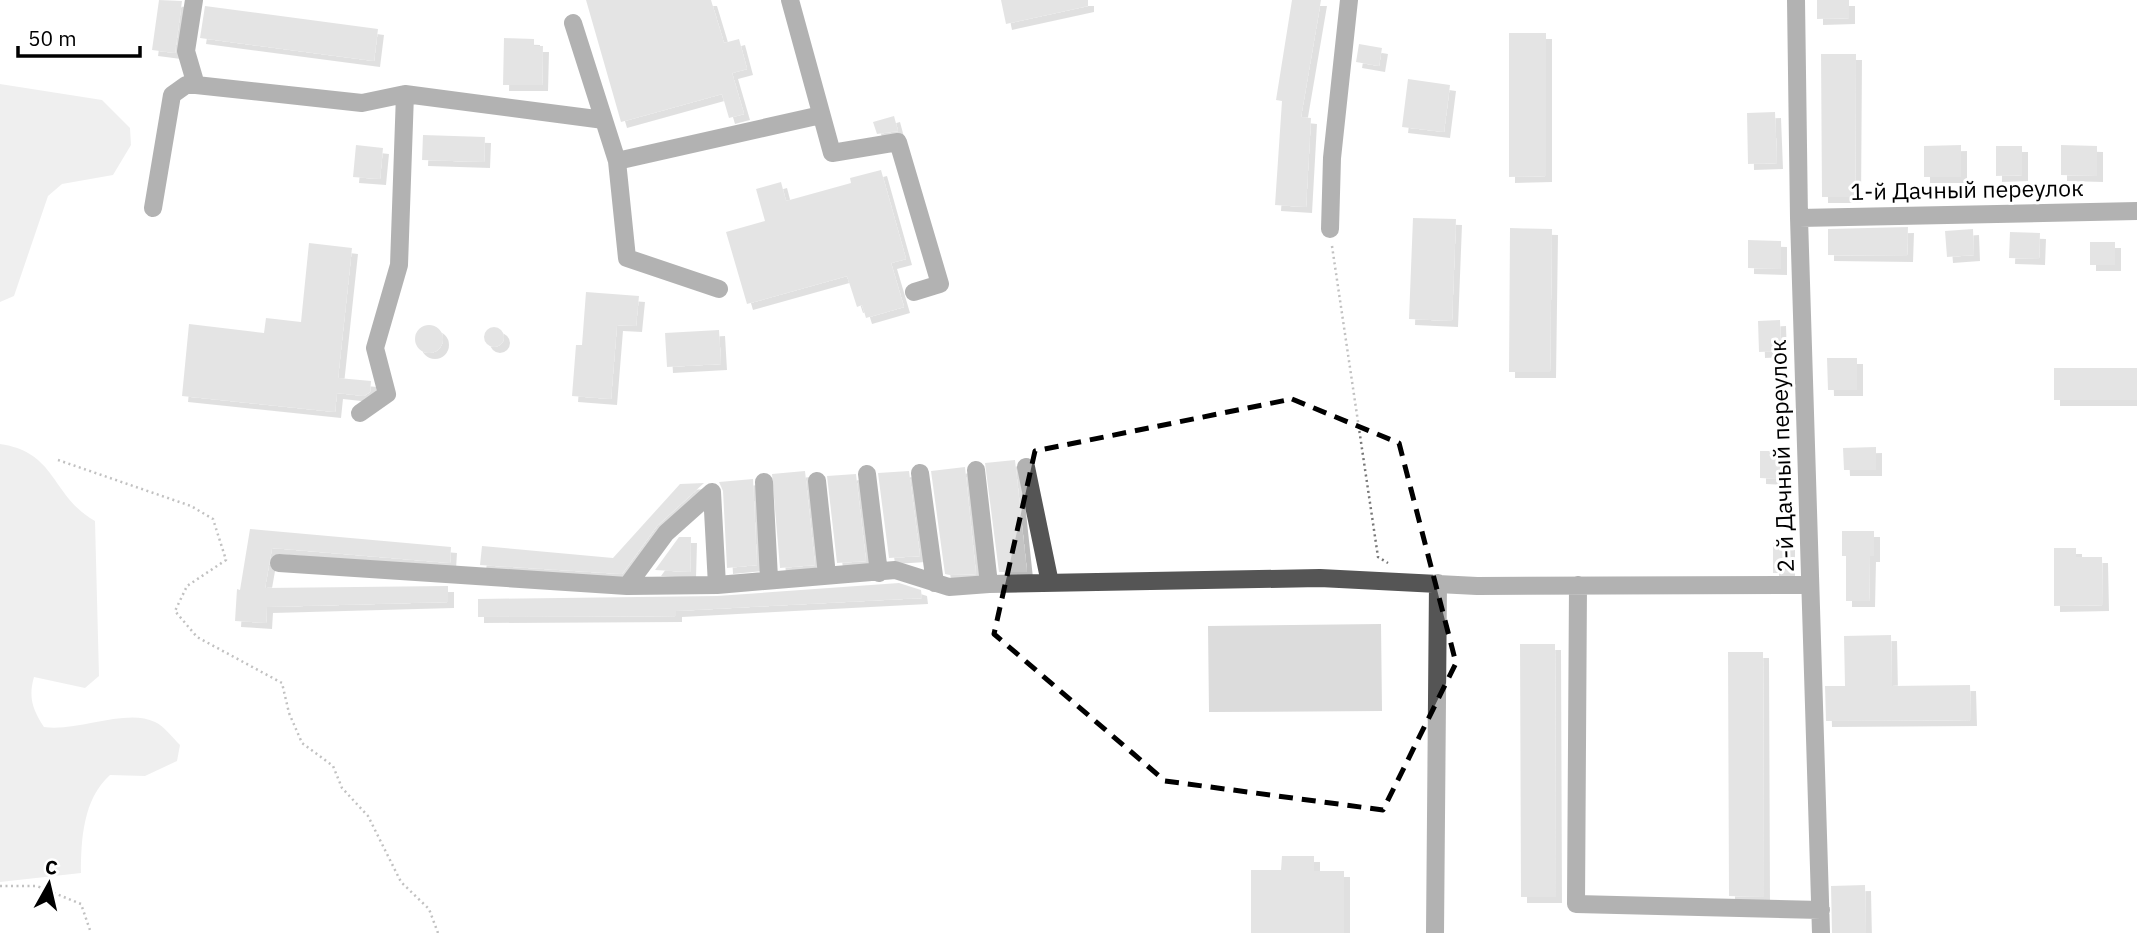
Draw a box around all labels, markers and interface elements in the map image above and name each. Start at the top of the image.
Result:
scale bar [18,14,140,58]
text: 50 m [28,24,77,52]
street label: 1-й Дачный переулок [1850,172,2084,206]
street label: 2-й Дачный переулок [1762,339,1800,573]
north arrow [14,849,84,919]
text: С [44,854,59,880]

